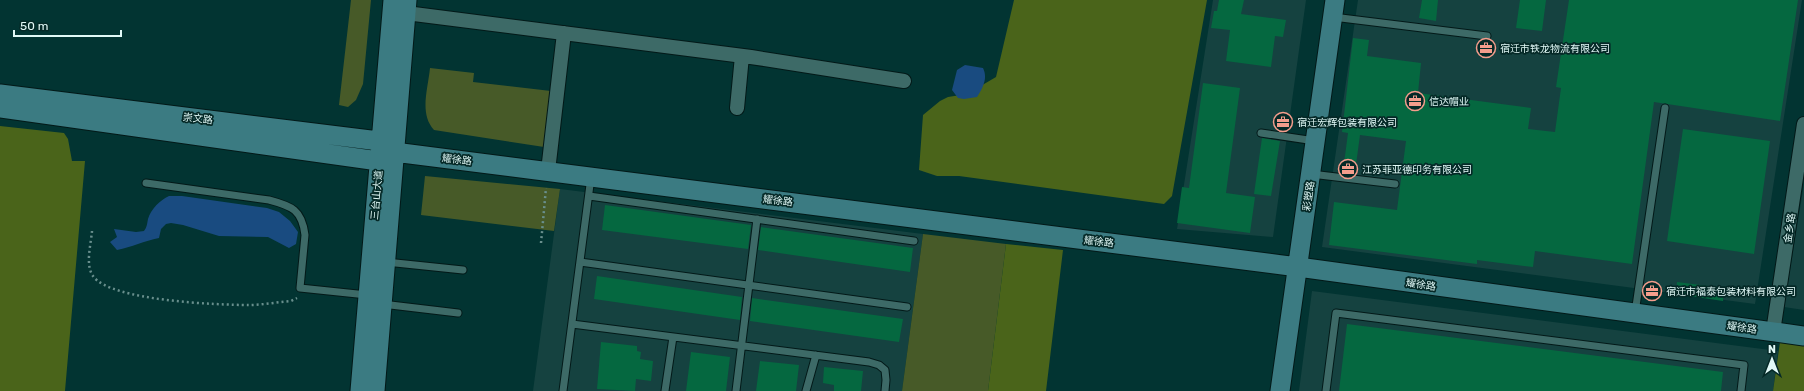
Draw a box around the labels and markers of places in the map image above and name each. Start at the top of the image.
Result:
office icon: 宿迁市铁龙物流有限公司 [1475,37,1497,59]
place label: 宿迁市铁龙物流有限公司 [1500,43,1610,55]
office icon: 信达帽业 [1404,90,1426,112]
place label: 信达帽业 [1429,96,1469,108]
office icon: 宿迁宏辉包装有限公司 [1272,111,1294,133]
place label: 宿迁宏辉包装有限公司 [1297,117,1397,129]
office icon: 江苏菲亚德印务有限公司 [1337,158,1359,180]
place label: 江苏菲亚德印务有限公司 [1362,164,1472,176]
office icon: 宿迁市福泰包装材料有限公司 [1641,280,1663,302]
place label: 宿迁市福泰包装材料有限公司 [1666,286,1796,298]

